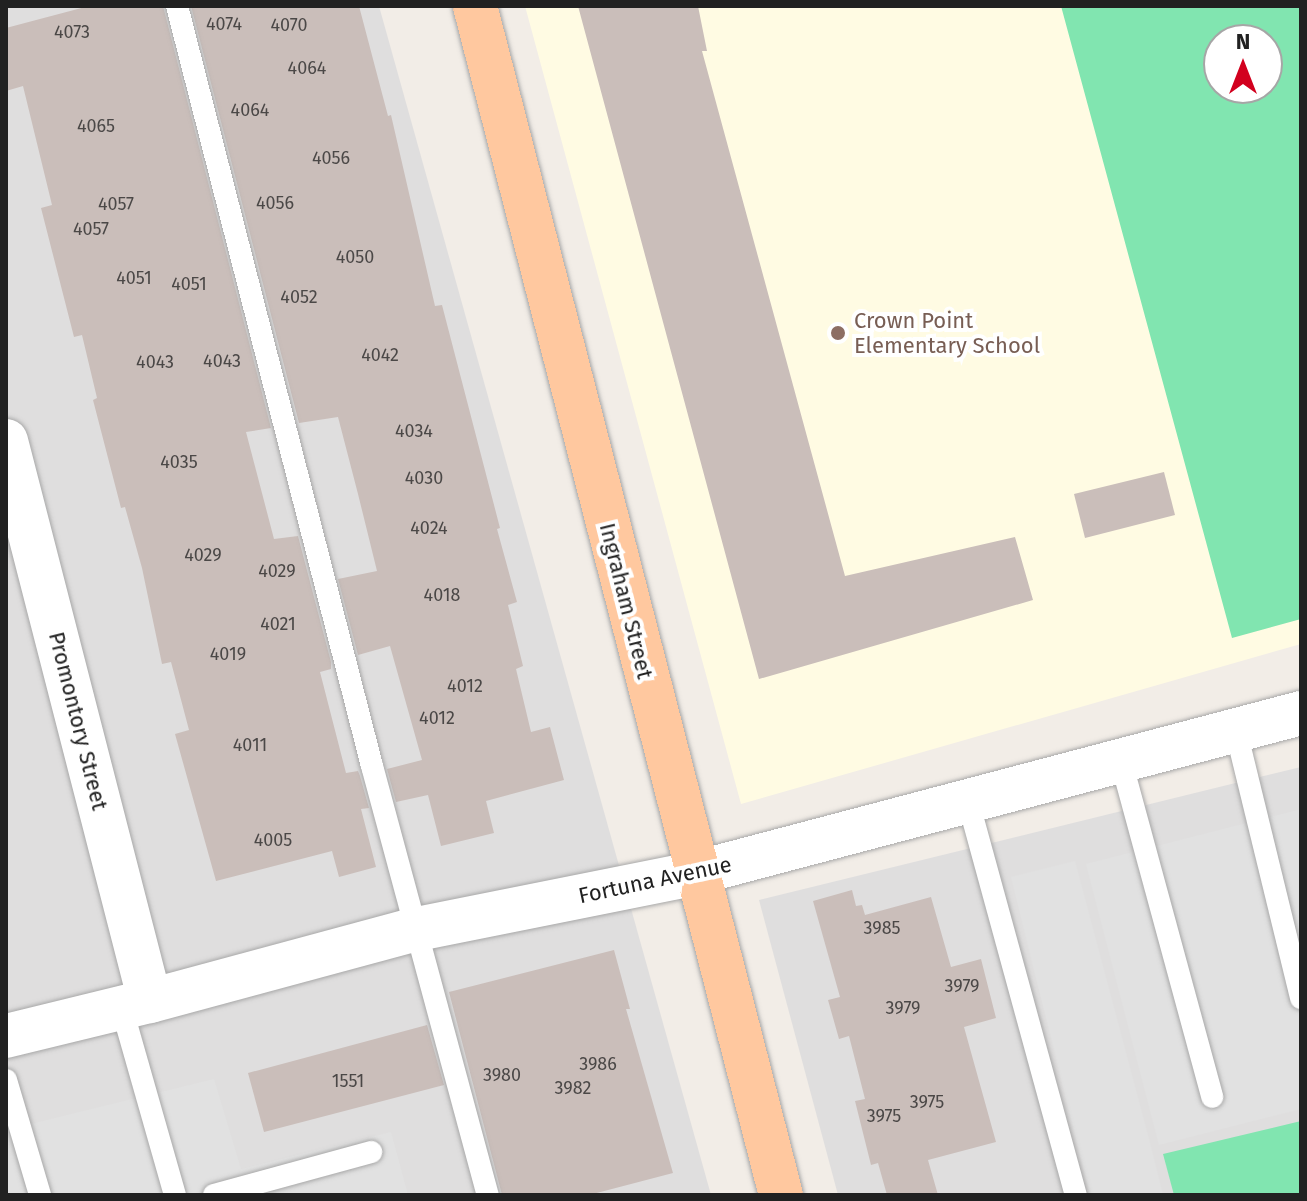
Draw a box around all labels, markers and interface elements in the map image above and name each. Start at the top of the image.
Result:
house number: 4074 [206,13,242,35]
house number: 4070 [270,14,308,36]
house number: 4073 [54,21,90,43]
north arrow [1203,24,1283,104]
text: N [1236,28,1250,55]
house number: 4064 [288,57,326,79]
house number: 4064 [231,99,269,121]
house number: 4065 [77,115,115,137]
house number: 4056 [312,147,350,169]
house number: 4056 [256,192,294,214]
house number: 4057 [98,193,134,215]
house number: 4057 [73,218,109,240]
house number: 4050 [336,246,374,268]
house number: 4051 [116,267,152,289]
house number: 4051 [171,273,207,295]
house number: 4052 [280,286,318,308]
place label: Crown Point Elementary School [854,307,1040,358]
marker: Crown Point Elementary School [829,324,847,342]
house number: 4042 [361,344,399,366]
house number: 4043 [203,350,241,372]
house number: 4043 [136,351,174,373]
house number: 4034 [395,420,433,442]
house number: 4035 [160,451,198,473]
house number: 4030 [405,467,443,489]
house number: 4024 [410,517,448,539]
street label: Ingraham Street [594,520,658,682]
house number: 4029 [184,544,222,566]
house number: 4029 [258,560,296,582]
house number: 4018 [424,584,460,606]
house number: 4021 [260,613,296,635]
street label: Promontory Street [43,629,113,813]
house number: 4019 [210,643,246,665]
house number: 4012 [447,675,483,697]
house number: 4012 [419,707,455,729]
house number: 4011 [233,734,267,756]
house number: 4005 [254,829,292,851]
street label: Fortuna Avenue [576,851,734,909]
house number: 3985 [863,917,901,939]
house number: 3979 [944,975,980,997]
house number: 3979 [885,997,921,1019]
house number: 3986 [579,1053,617,1075]
house number: 3980 [483,1064,521,1086]
house number: 1551 [332,1070,364,1092]
house number: 3982 [555,1077,591,1099]
house number: 3975 [910,1091,944,1113]
house number: 3975 [867,1105,901,1127]

